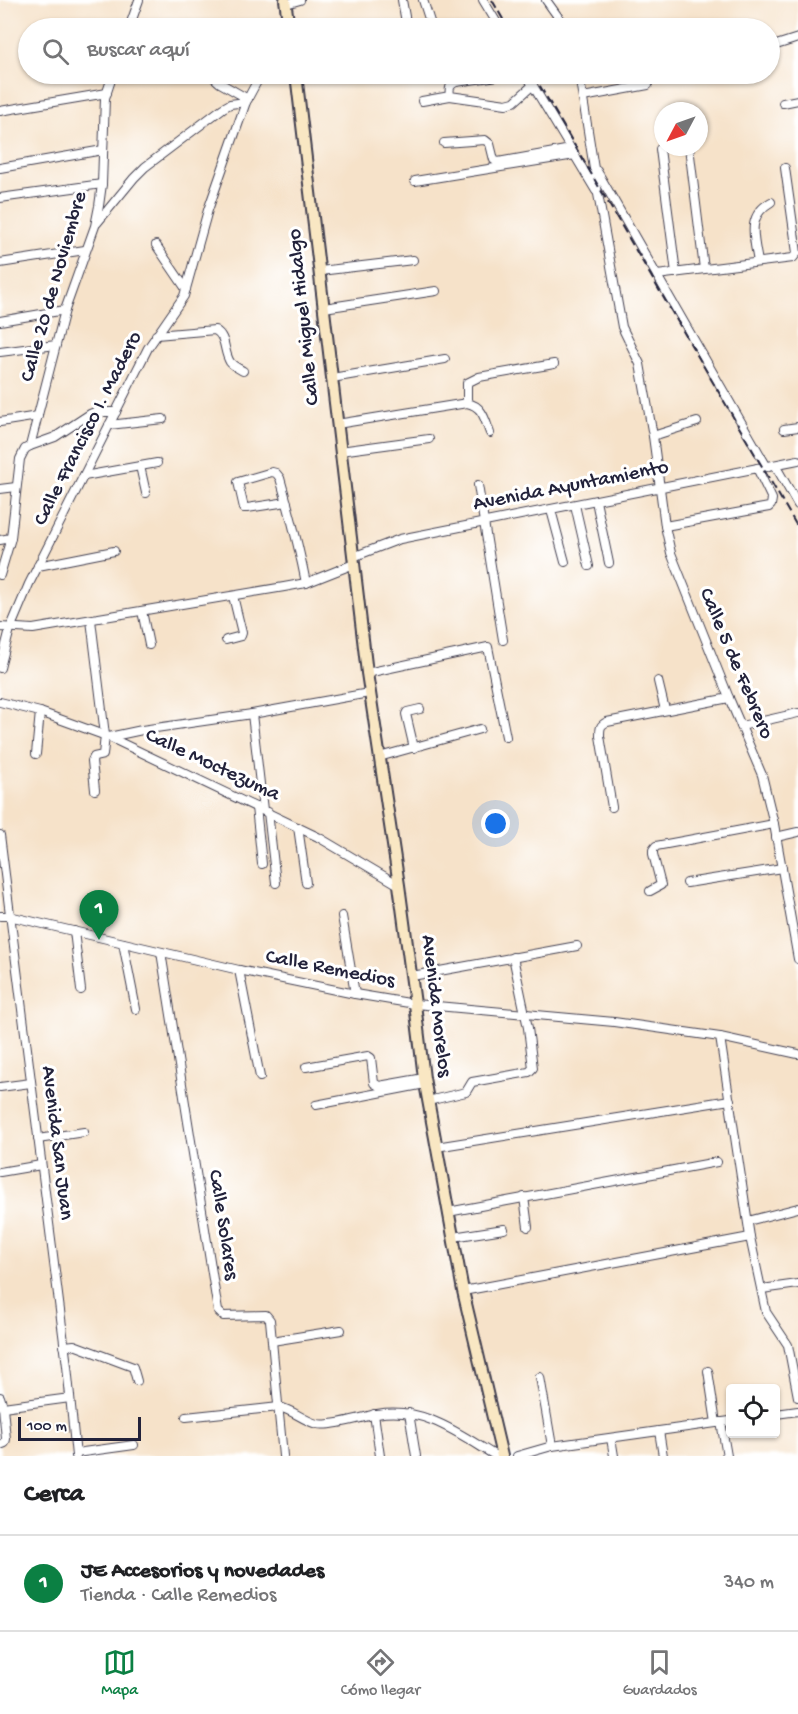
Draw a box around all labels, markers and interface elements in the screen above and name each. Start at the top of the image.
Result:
search box [18,18,780,84]
icon: search [39,35,72,68]
text: Buscar aquí [87,38,190,64]
north arrow [654,102,708,156]
street label: Calle 20 de Noviembre [16,188,94,385]
street label: Calle Miguel Hidalgo [283,227,327,407]
street label: Calle Francisco I. Madero [29,328,149,530]
street label: Avenida Ayuntamiento [471,456,671,518]
street label: Calle 5 de Febrero [692,585,778,743]
street label: Calle Moctezuma [141,724,285,809]
your location [481,809,510,838]
pin: 1 [80,890,118,940]
street label: Avenida Morelos [414,934,456,1080]
street label: Calle Remedios [263,945,398,995]
street label: Avenida San Juan [34,1065,78,1221]
street label: Calle Solares [201,1168,243,1283]
map controls [726,1384,780,1438]
button: locate [726,1384,780,1438]
scale bar [18,1414,141,1442]
text: 100 m [27,1418,67,1437]
text: Cerca [24,1480,84,1511]
text: JE Accesorios y novedades [81,1559,324,1585]
text: 1 [39,1572,48,1595]
text: 340 m [724,1572,774,1595]
text: Tienda · Calle Remedios [81,1585,276,1608]
tab: Mapa [101,1646,138,1701]
tab: Cómo llegar [341,1646,420,1701]
tab: Guardados [623,1646,697,1701]

